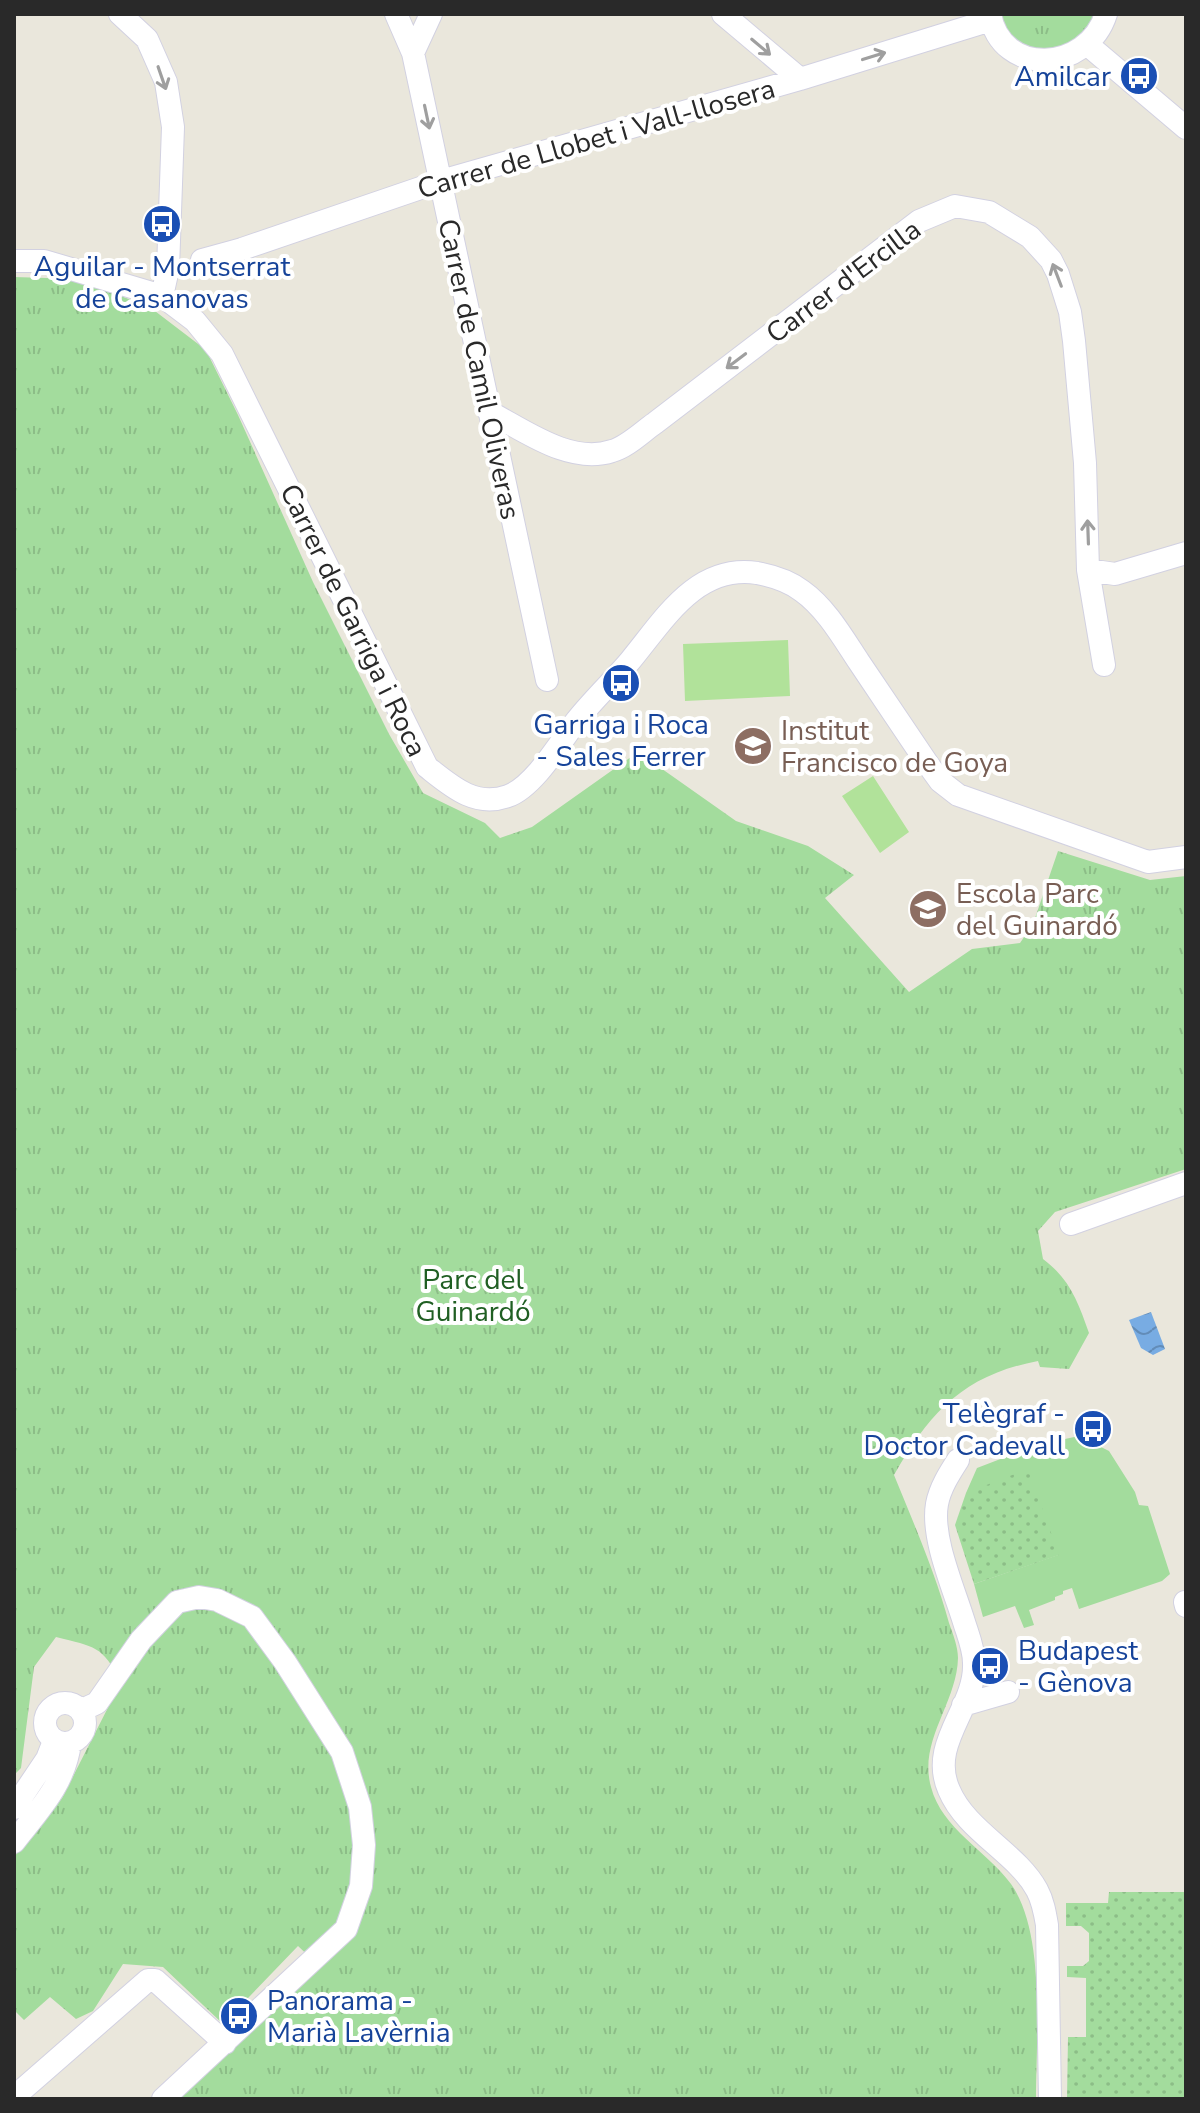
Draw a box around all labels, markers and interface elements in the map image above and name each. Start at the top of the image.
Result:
one-way arrow [750,38,771,56]
one-way arrow [861,48,887,63]
bus stop icon: Amilcar [1118,55,1160,97]
place label: Amilcar [1014,58,1111,96]
one-way arrow [156,65,171,90]
street label: Carrer de Llobet i Vall-llosera [413,70,779,208]
one-way arrow [420,104,435,129]
bus stop icon: Aguilar - Montserrat de Casanovas [141,203,183,245]
street label: Carrer d'Ercilla [758,211,929,353]
street label: Carrer de Camil Oliveras [429,215,529,523]
place label: Aguilar - Montserrat de Casanovas [34,248,290,318]
one-way arrow [1049,264,1063,288]
one-way arrow [726,352,747,369]
street label: Carrer de Garriga i Roca [270,478,436,763]
one-way arrow [1080,520,1095,546]
bus stop icon: Garriga i Roca - Sales Ferrer [600,662,642,704]
place label: Garriga i Roca - Sales Ferrer [533,706,709,776]
place label: Institut Francisco de Goya [781,712,1008,782]
school or university icon: Institut Francisco de Goya [732,725,774,767]
place label: Escola Parc del Guinardó [956,875,1118,945]
school or university icon: Escola Parc del Guinardó [907,888,949,930]
park label: Parc del Guinardó [415,1261,531,1331]
place label: Telègraf - Doctor Cadevall [863,1395,1066,1465]
bus stop icon: Telègraf - Doctor Cadevall [1072,1408,1114,1450]
place label: Budapest - Gènova [1018,1632,1138,1702]
bus stop icon: Budapest - Gènova [969,1645,1011,1687]
place label: Panorama - Marià Lavèrnia [267,1982,451,2052]
bus stop icon: Panorama - Marià Lavèrnia [218,1995,260,2037]

